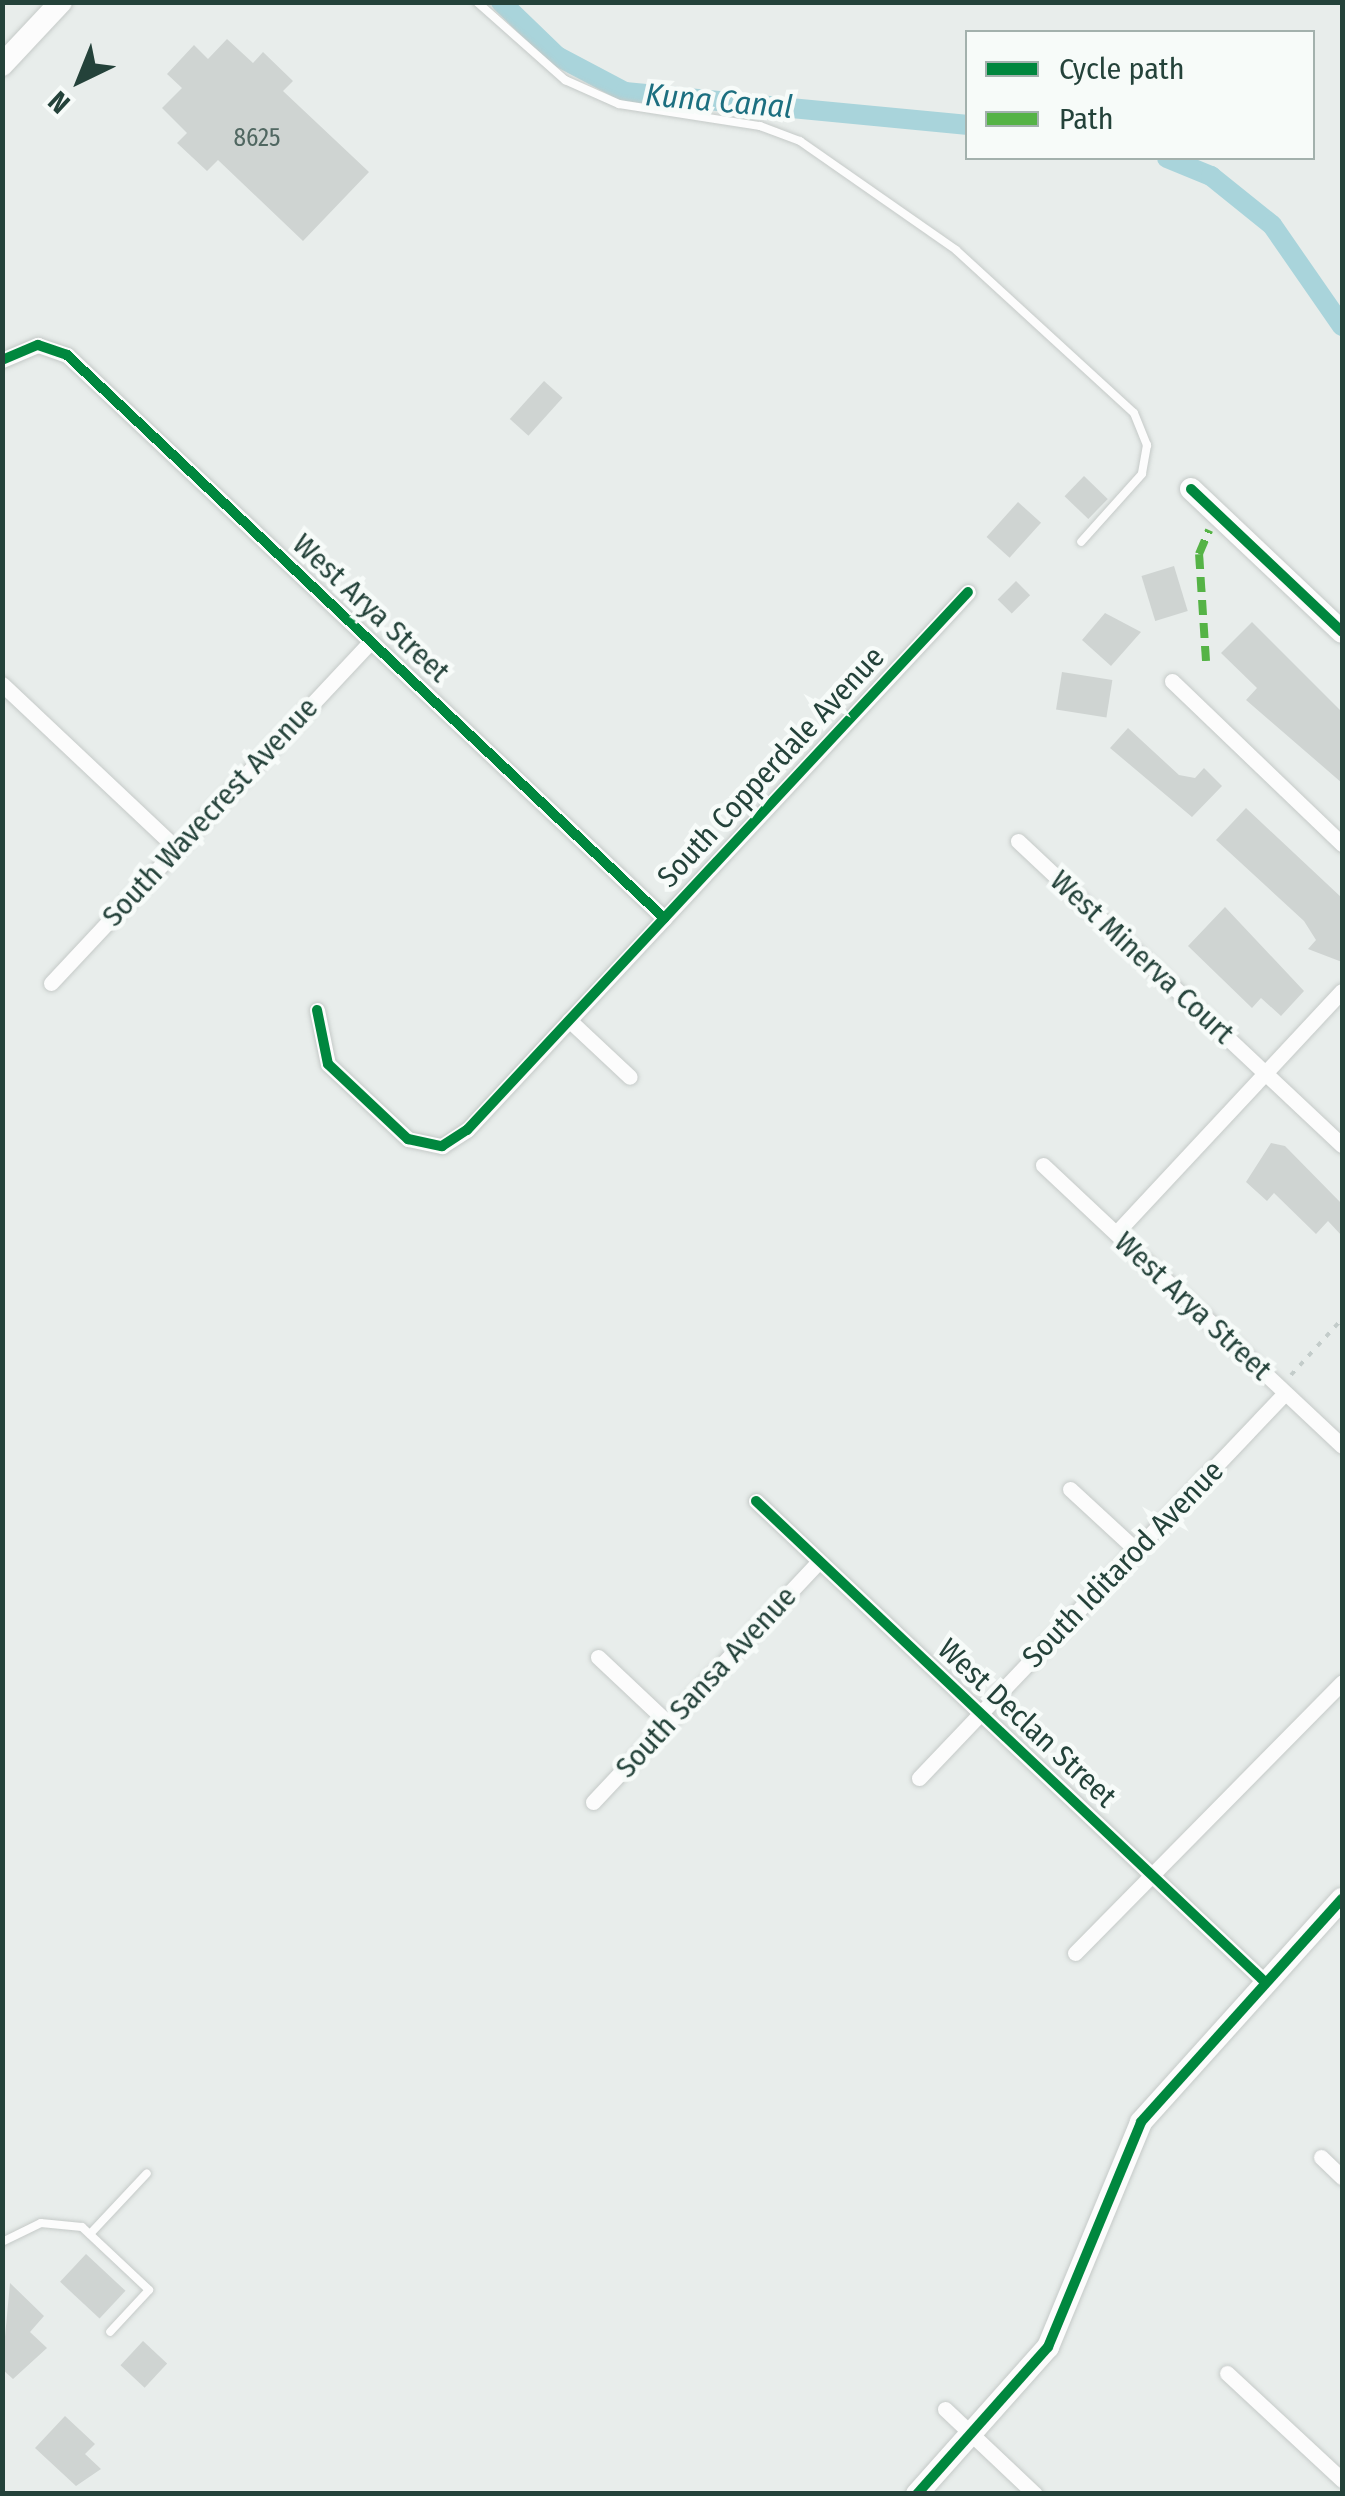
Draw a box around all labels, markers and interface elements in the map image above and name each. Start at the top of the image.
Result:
north arrow [30,30,130,130]
legend [965,30,1315,160]
text: Cycle path [1059,51,1185,87]
water label: Kuna Canal [644,75,794,127]
text: N [42,85,77,120]
text: Path [1059,101,1113,137]
house number: 8625 [233,123,281,153]
street label: West Arya Street [285,526,457,690]
street label: South Copperdale Avenue [650,639,892,895]
street label: South Wavecrest Avenue [95,690,325,934]
street label: West Minerva Court [1043,863,1241,1051]
street label: West Arya Street [1107,1224,1279,1388]
street label: South Iditarod Avenue [1015,1453,1231,1675]
street label: South Sansa Avenue [608,1579,804,1785]
street label: West Declan Street [930,1631,1124,1815]

